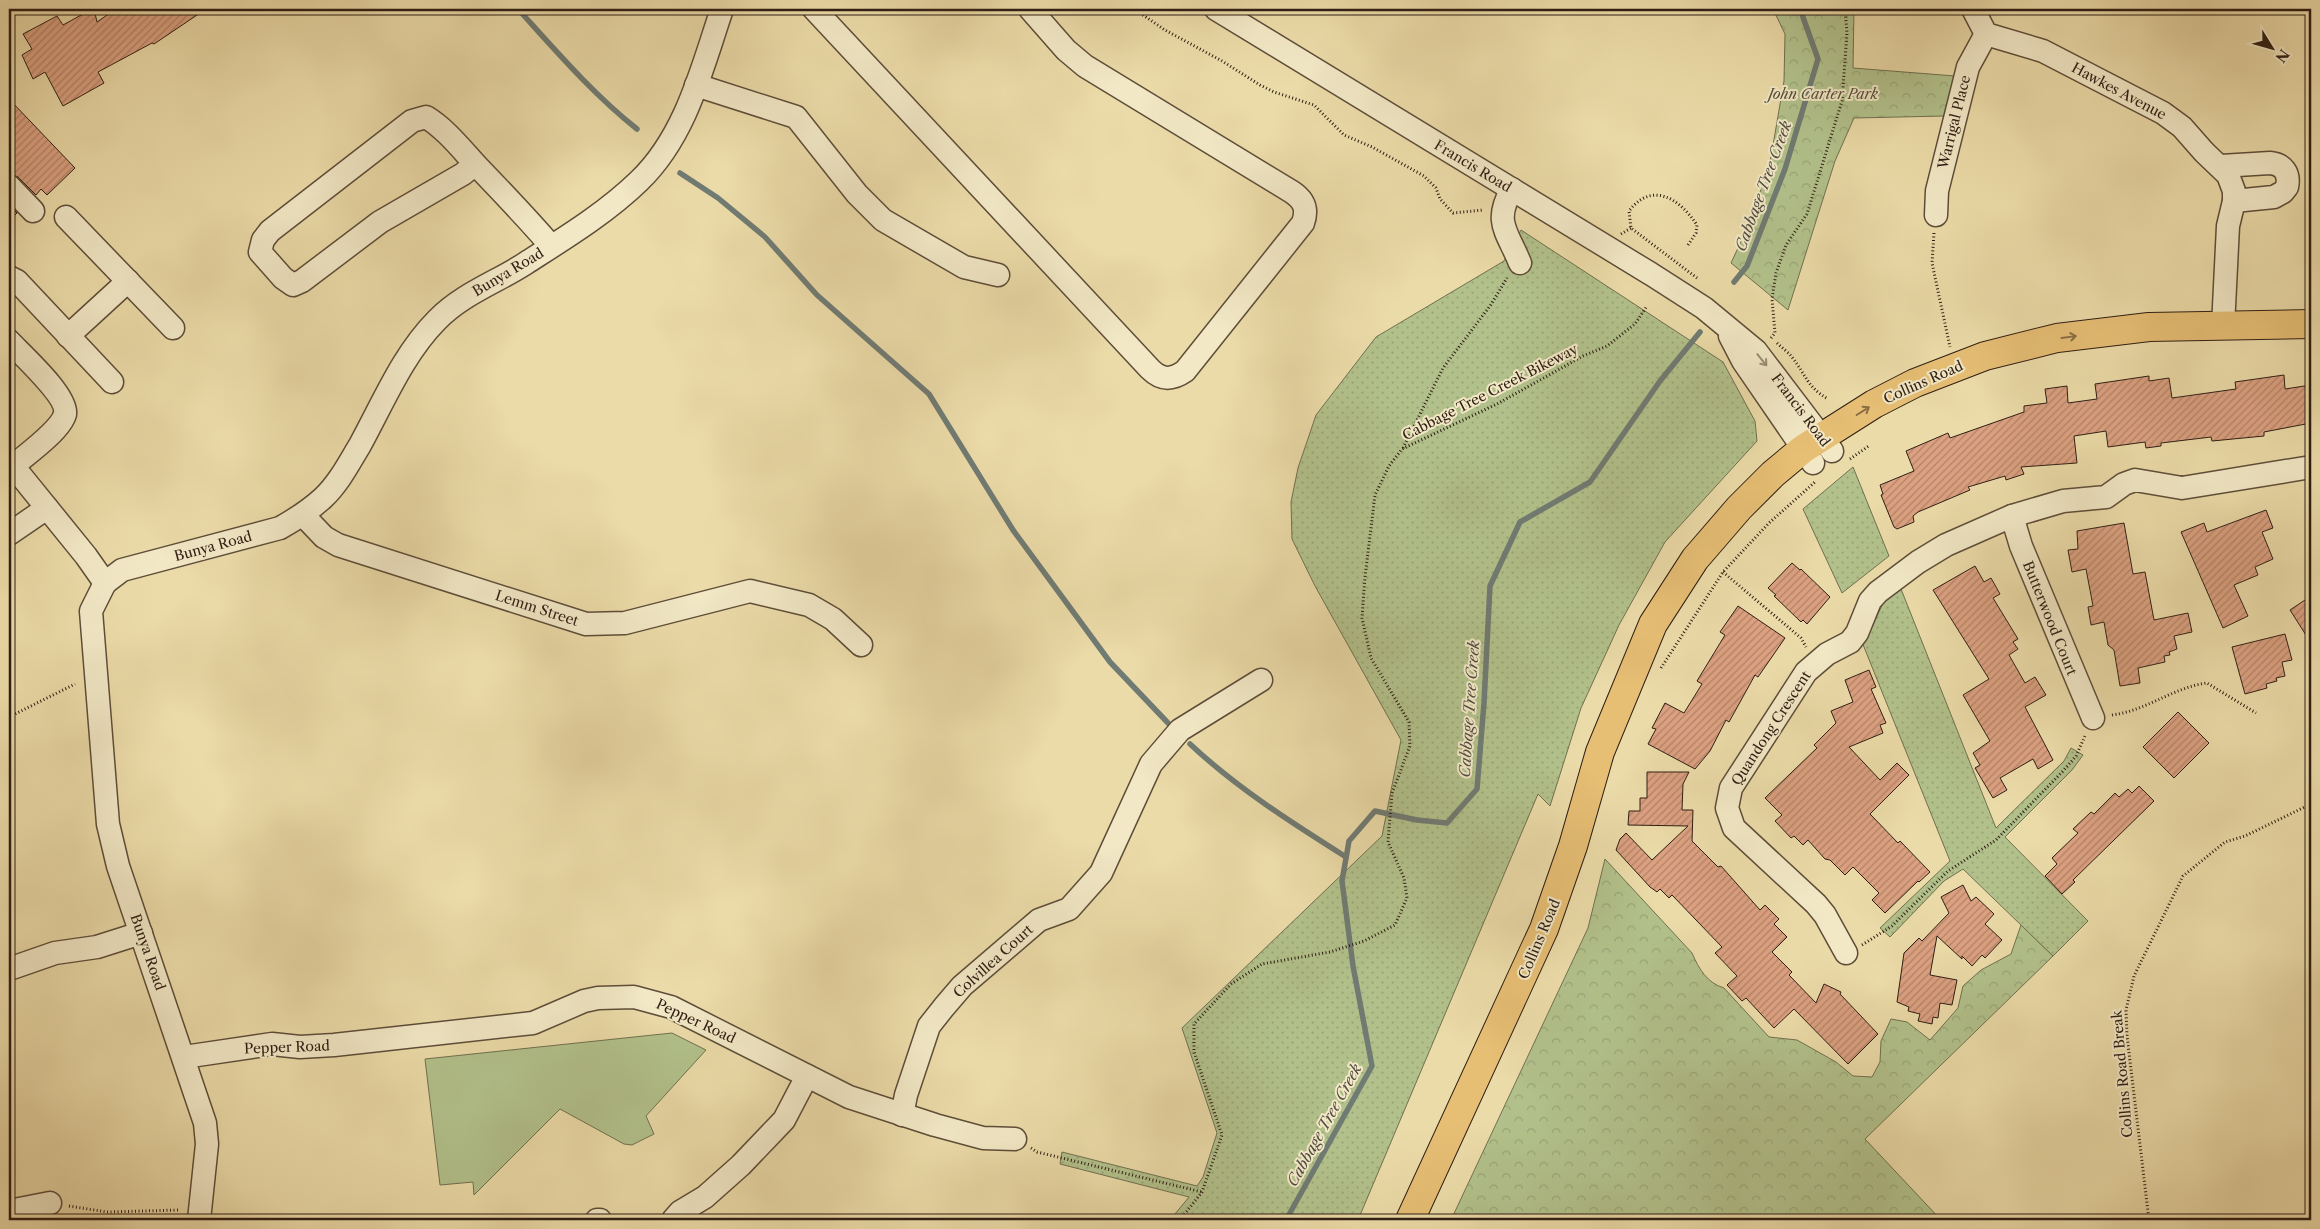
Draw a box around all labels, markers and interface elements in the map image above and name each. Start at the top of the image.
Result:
north arrow [2248,22,2298,72]
text: N [2272,46,2293,66]
street label: Hawkes Avenue [2068,58,2170,124]
street label: Warrigal Place [1933,73,1974,172]
park label: John Carter Park [1764,85,1879,103]
water label: Cabbage Tree Creek [1731,118,1795,254]
street label: Francis Road [1431,136,1515,196]
street label: Bunya Road [469,243,547,300]
one-way arrow [2061,331,2077,341]
street label: Cabbage Tree Creek Bikeway [1399,340,1581,444]
one-way arrow [1757,353,1768,366]
street label: Collins Road [1880,356,1966,408]
street label: Francis Road [1768,370,1835,451]
one-way arrow [1855,406,1869,416]
street label: Bunya Road [172,527,254,565]
street label: Butterwood Court [2019,558,2081,678]
street label: Lemm Street [493,586,581,630]
water label: Cabbage Tree Creek [1455,640,1483,778]
street label: Quandong Crescent [1727,667,1815,789]
street label: Collins Road [1514,896,1564,982]
street label: Bunya Road [126,911,170,993]
street label: Colvillea Court [949,920,1037,1002]
street label: Pepper Road [653,995,739,1047]
street label: Collins Road Break [2107,1009,2137,1138]
street label: Pepper Road [244,1036,331,1057]
water label: Cabbage Tree Creek [1282,1060,1366,1190]

